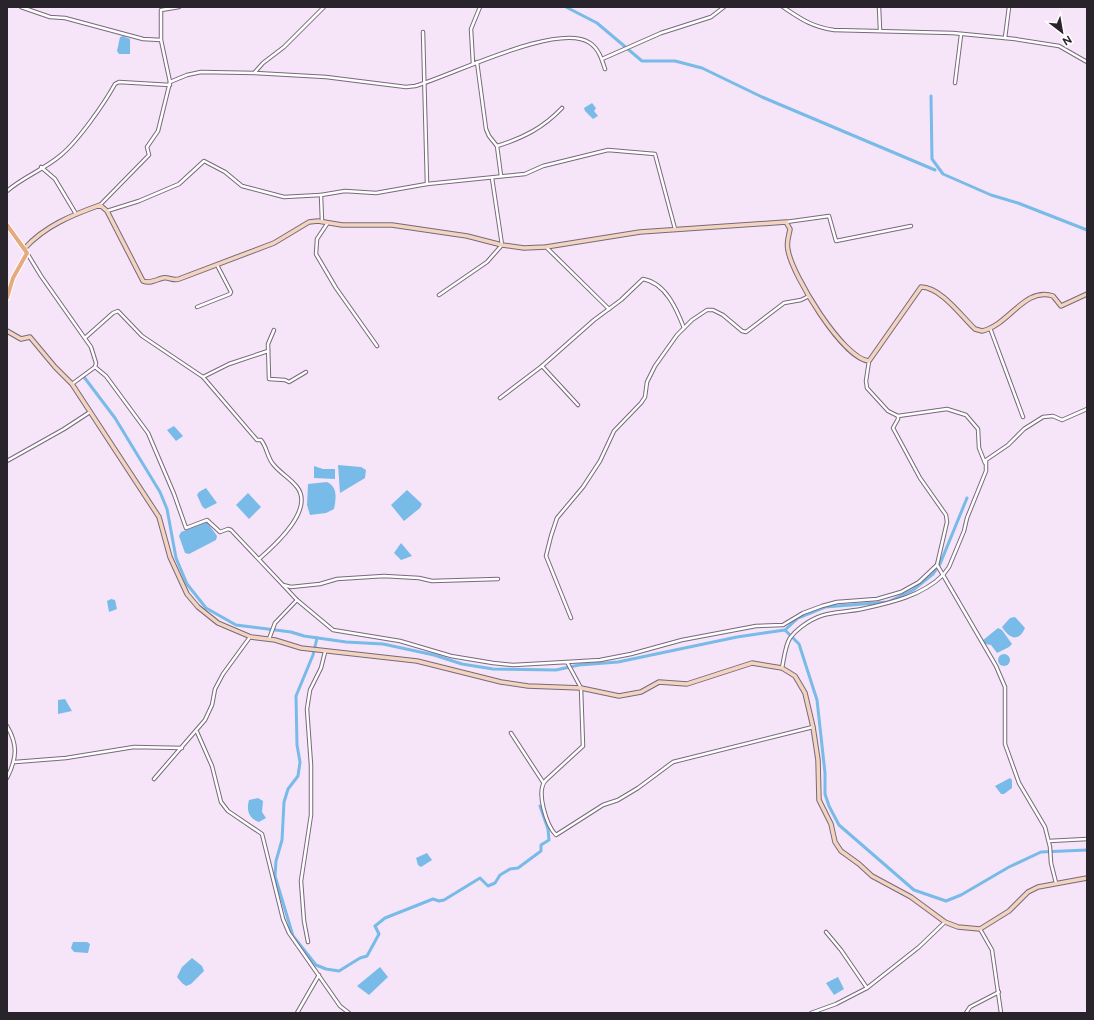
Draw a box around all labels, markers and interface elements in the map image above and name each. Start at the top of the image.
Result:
north arrow [1042,12,1082,52]
text: N [1060,32,1074,48]

